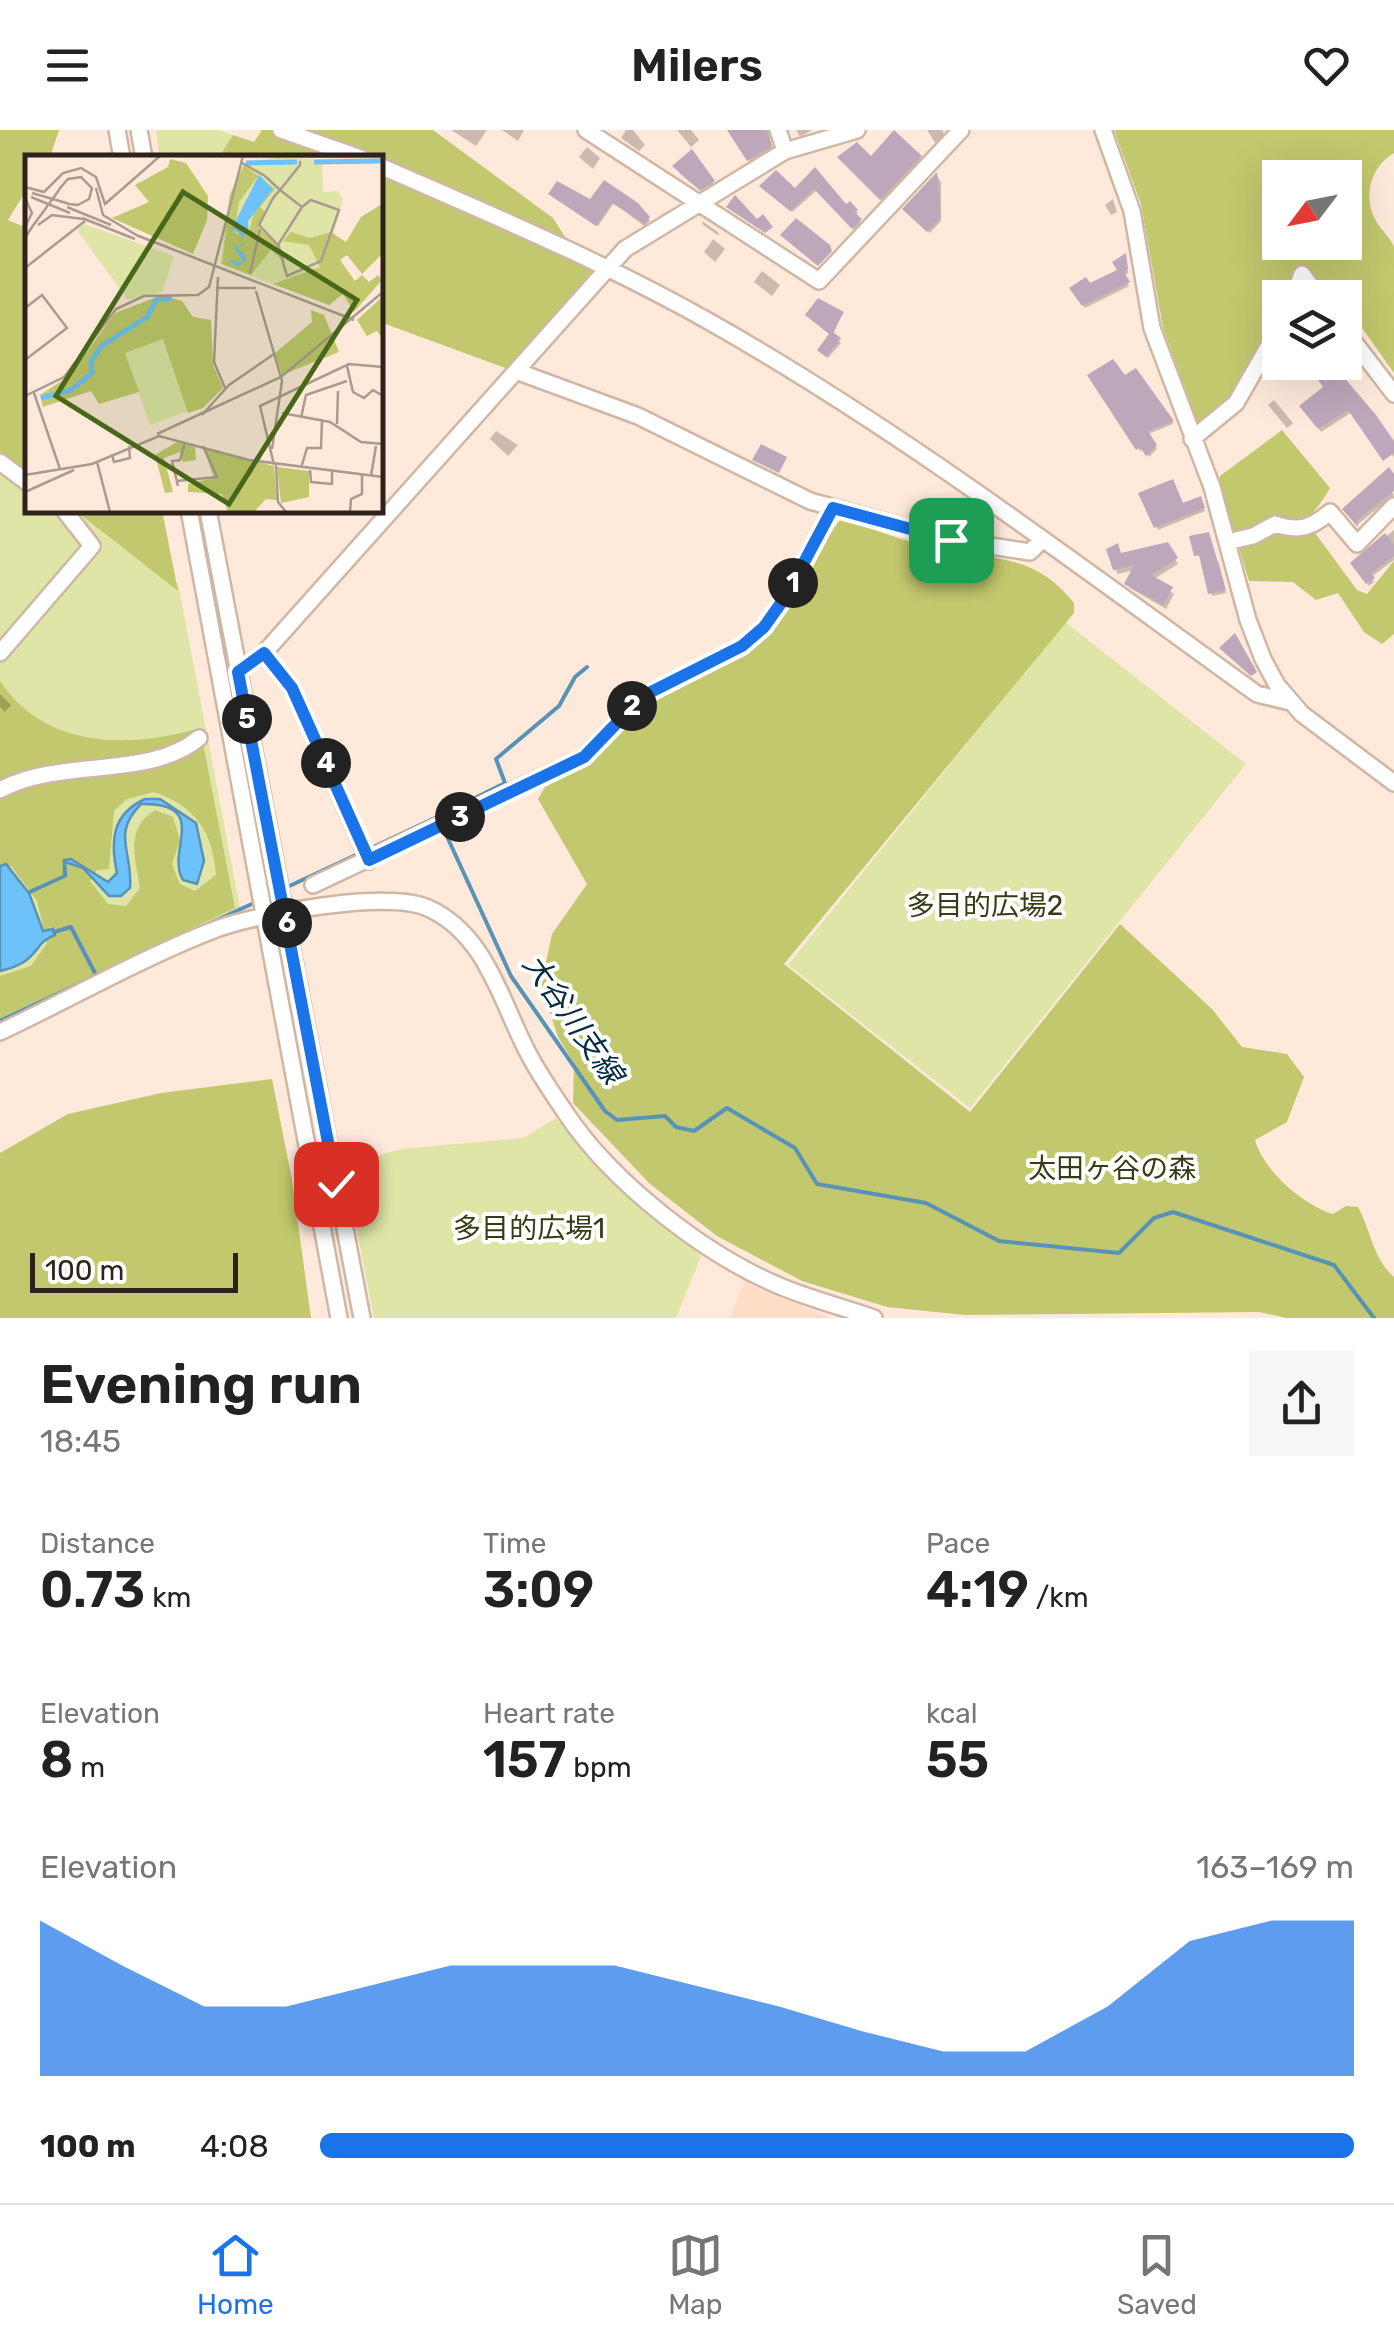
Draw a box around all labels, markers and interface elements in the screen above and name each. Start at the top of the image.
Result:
icon: menu [40,38,95,93]
icon: heart [1299,38,1354,93]
text: Milers [631,39,763,92]
inset map [25,155,382,512]
north arrow [1262,160,1362,260]
map controls [1262,160,1362,380]
button: layers [1262,280,1362,380]
pin [909,498,994,583]
icon: arrive [924,513,979,568]
pin: 1 [768,558,818,608]
text: 1 [786,566,800,599]
pin: 2 [607,681,657,731]
text: 2 [623,689,641,722]
pin: 5 [222,694,272,744]
text: 5 [238,702,256,735]
pin: 4 [301,738,351,788]
text: 4 [316,746,336,779]
pin: 3 [435,792,485,842]
text: 3 [451,800,469,833]
park label: 多目的広場2 [907,889,1063,922]
pin: 6 [262,898,312,948]
text: 6 [278,906,296,939]
water label: 大谷川支線 [515,947,633,1094]
pin [294,1142,379,1227]
park label: 太田ヶ谷の森 [1028,1152,1196,1185]
icon: check [309,1157,364,1212]
park label: 多目的広場1 [453,1212,605,1245]
scale bar [30,1248,238,1292]
text: 100 m [45,1254,124,1287]
button: share [1249,1351,1354,1456]
text: Evening run [40,1352,362,1417]
text: 18:45 [40,1422,121,1460]
text: Distance [40,1527,155,1560]
text: Time [483,1527,546,1560]
text: Pace [926,1527,990,1560]
text: 0.73 [40,1560,145,1620]
text: 3:09 [483,1560,594,1620]
text: 4:19 [926,1560,1029,1620]
text: km [145,1581,192,1614]
text: /km [1029,1581,1089,1614]
text: Elevation [40,1697,160,1730]
text: Heart rate [483,1697,615,1730]
text: kcal [926,1697,977,1730]
text: 8 [40,1730,73,1790]
text: 157 [483,1730,566,1790]
text: 55 [926,1730,989,1790]
text: m [73,1751,105,1784]
text: bpm [566,1751,632,1784]
text: Elevation [40,1848,177,1886]
text: 163–169 m [1196,1848,1354,1886]
text: 100 m [40,2127,136,2165]
text: 4:08 [200,2127,269,2165]
tab: Home [197,2228,274,2321]
tab: Map [668,2228,723,2321]
tab: Saved [1117,2228,1197,2321]

